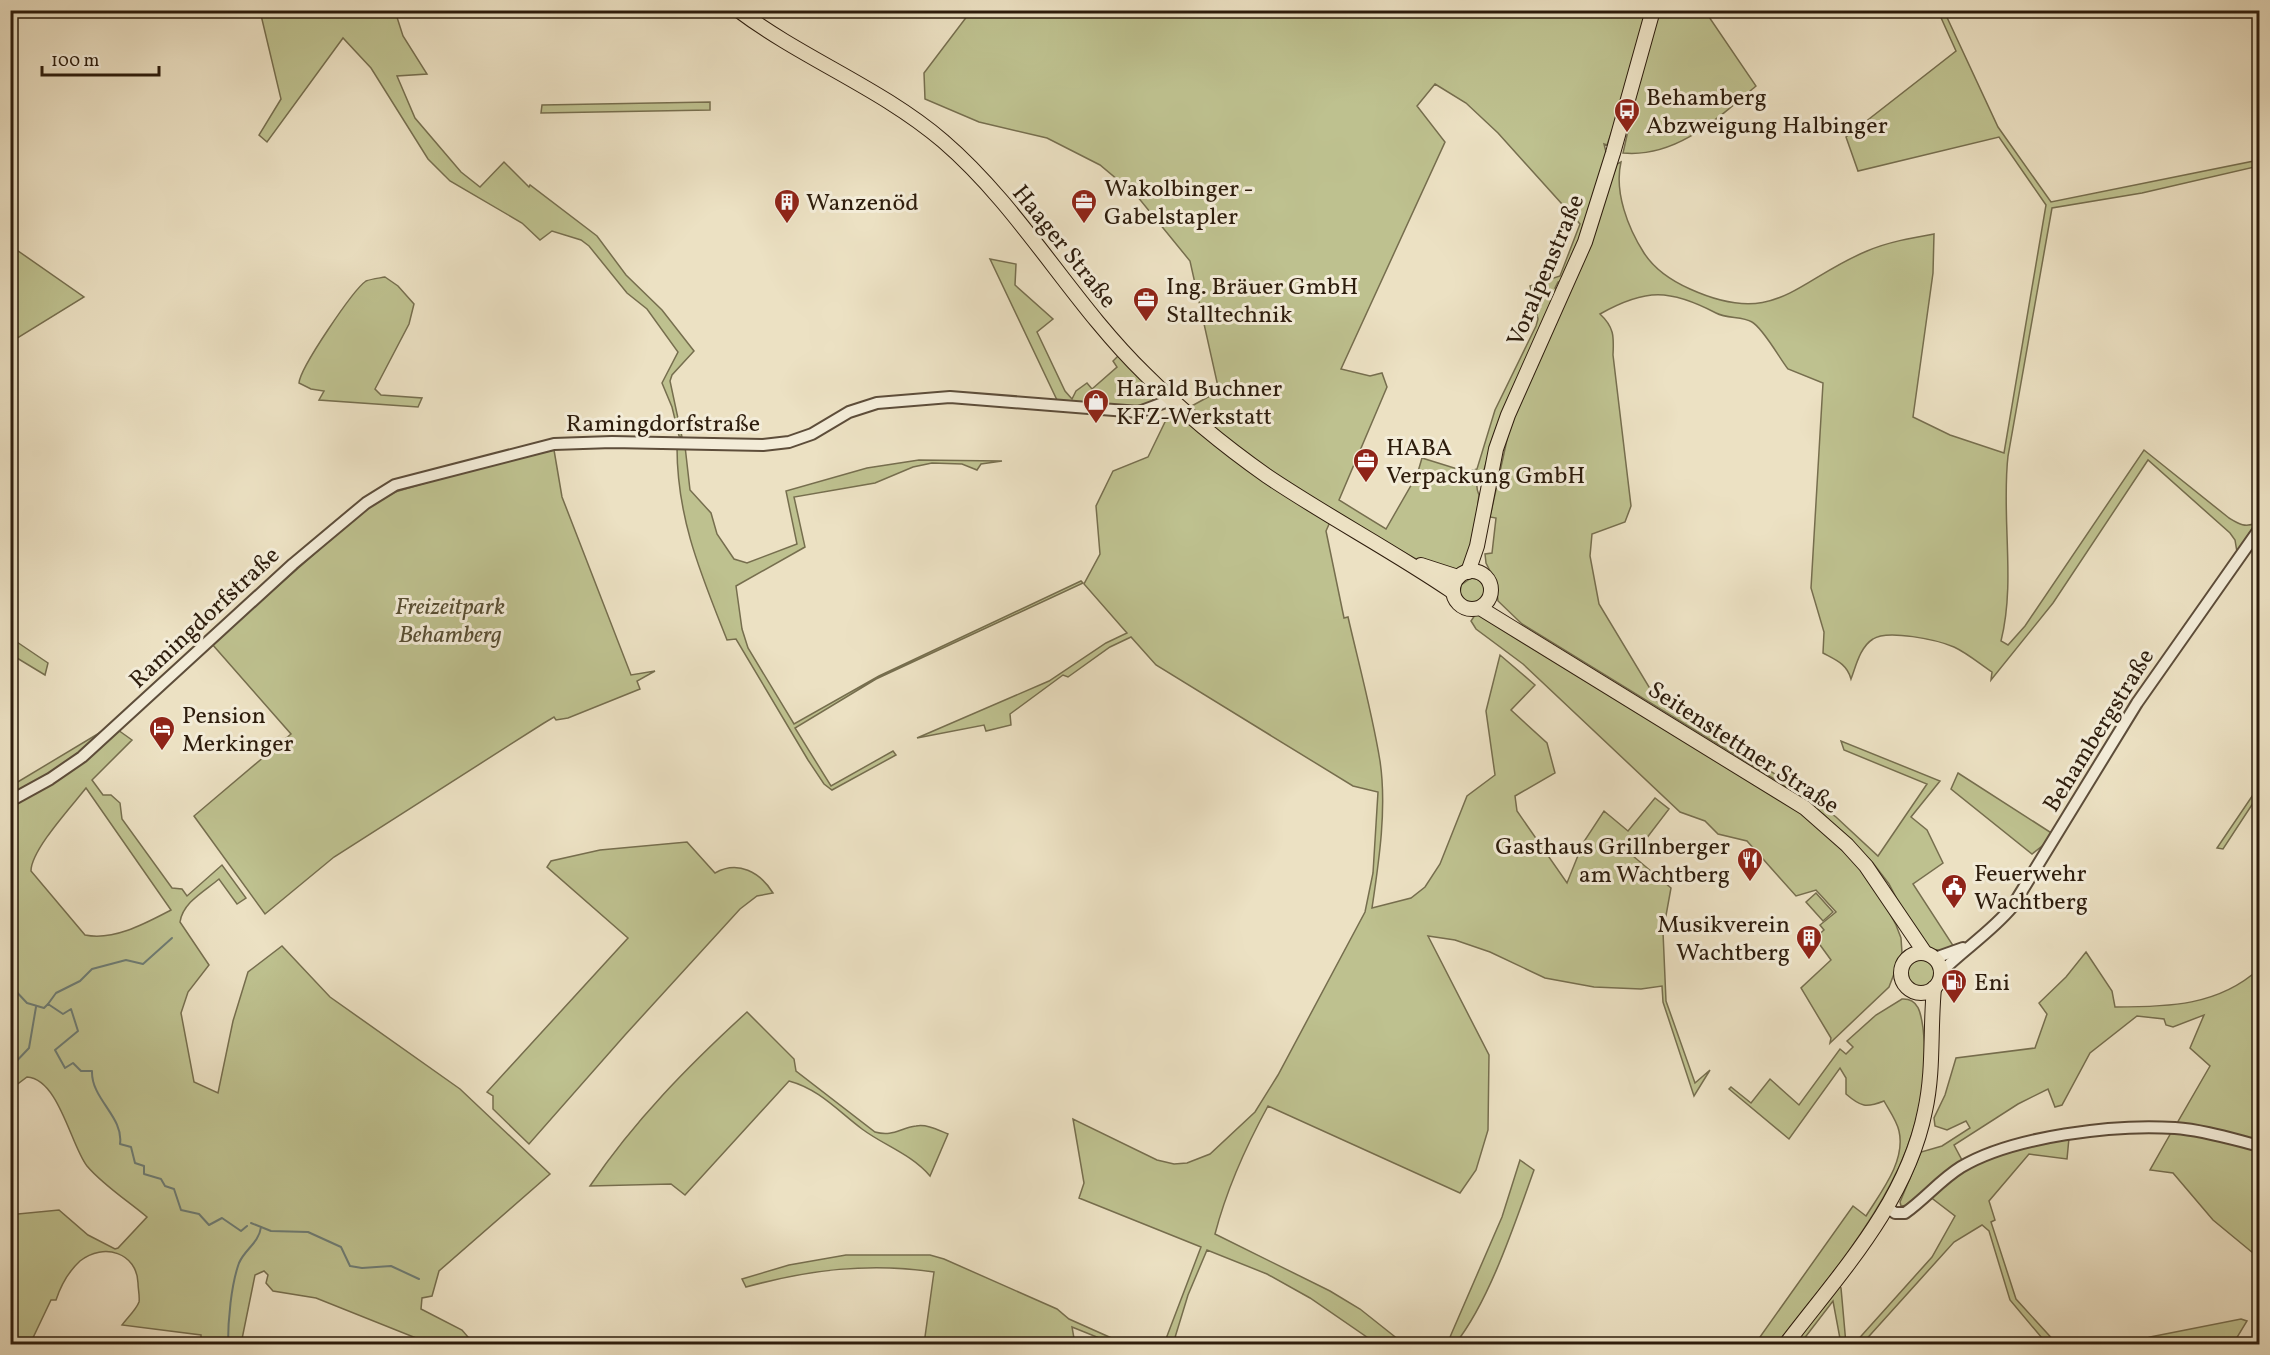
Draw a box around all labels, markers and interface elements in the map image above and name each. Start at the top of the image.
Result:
scale bar [42,39,159,77]
text: 100 m [51,49,100,74]
place label: Behamberg Abzweigung Halbinger [1646,82,1888,144]
bus stop icon: Behamberg Abzweigung Halbinger [1612,96,1642,134]
place label: Wakolbinger - Gabelstapler [1104,173,1254,235]
street label: Haager Straße [1003,178,1124,316]
building icon: Wanzenöd [772,187,802,225]
place label: Wanzenöd [806,187,919,221]
office icon: Wakolbinger - Gabelstapler [1069,187,1099,225]
street label: Voralpenstraße [1500,190,1594,352]
place label: Ing. Bräuer GmbH Stalltechnik [1166,271,1358,333]
office icon: Ing. Bräuer GmbH Stalltechnik [1131,285,1161,323]
place label: Harald Buchner KFZ-Werkstatt [1116,373,1282,435]
shop icon: Harald Buchner KFZ-Werkstatt [1081,387,1111,425]
street label: Ramingdorfstraße [566,408,760,442]
place label: HABA Verpackung GmbH [1386,432,1585,494]
office icon: HABA Verpackung GmbH [1351,446,1381,484]
street label: Ramingdorfstraße [123,540,288,697]
park label: Freizeitpark Behamberg [395,591,505,653]
street label: Behambergstraße [2036,643,2164,819]
street label: Seitenstettner Straße [1640,674,1845,823]
place label: Pension Merkinger [182,700,294,762]
hotel icon: Pension Merkinger [147,714,177,752]
place label: Gasthaus Grillnberger am Wachtberg [1495,831,1730,893]
restaurant icon: Gasthaus Grillnberger am Wachtberg [1735,845,1765,883]
place label: Feuerwehr Wachtberg [1974,858,2088,920]
public building icon: Feuerwehr Wachtberg [1939,872,1969,910]
place label: Musikverein Wachtberg [1657,909,1790,971]
building icon: Musikverein Wachtberg [1794,923,1824,961]
fuel station icon: Eni [1939,967,1969,1005]
place label: Eni [1974,967,2010,1001]

